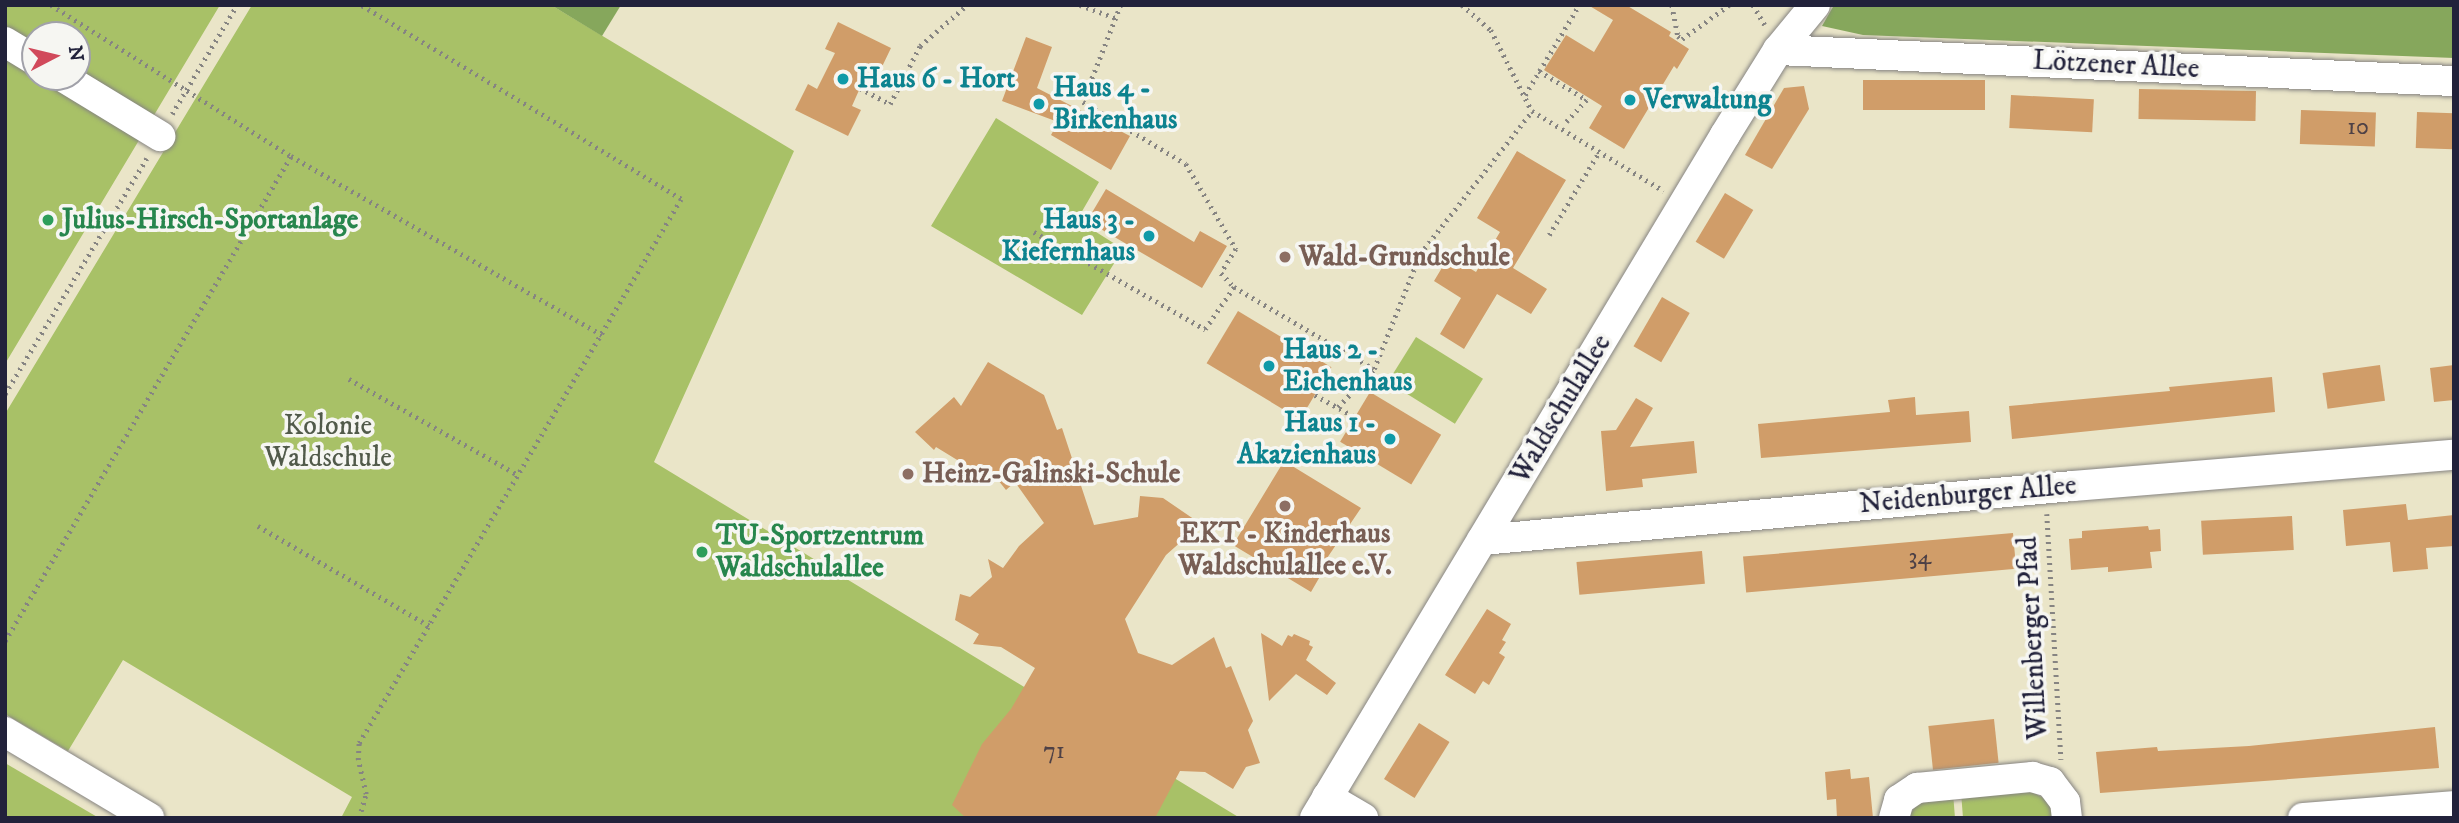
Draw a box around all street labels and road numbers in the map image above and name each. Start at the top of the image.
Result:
street label: Lötzener Allee [2032,44,2200,86]
street label: Waldschulallee [1503,328,1619,490]
street label: Neidenburger Allee [1858,469,2078,521]
street label: Willenberger Pfad [2011,535,2055,741]

